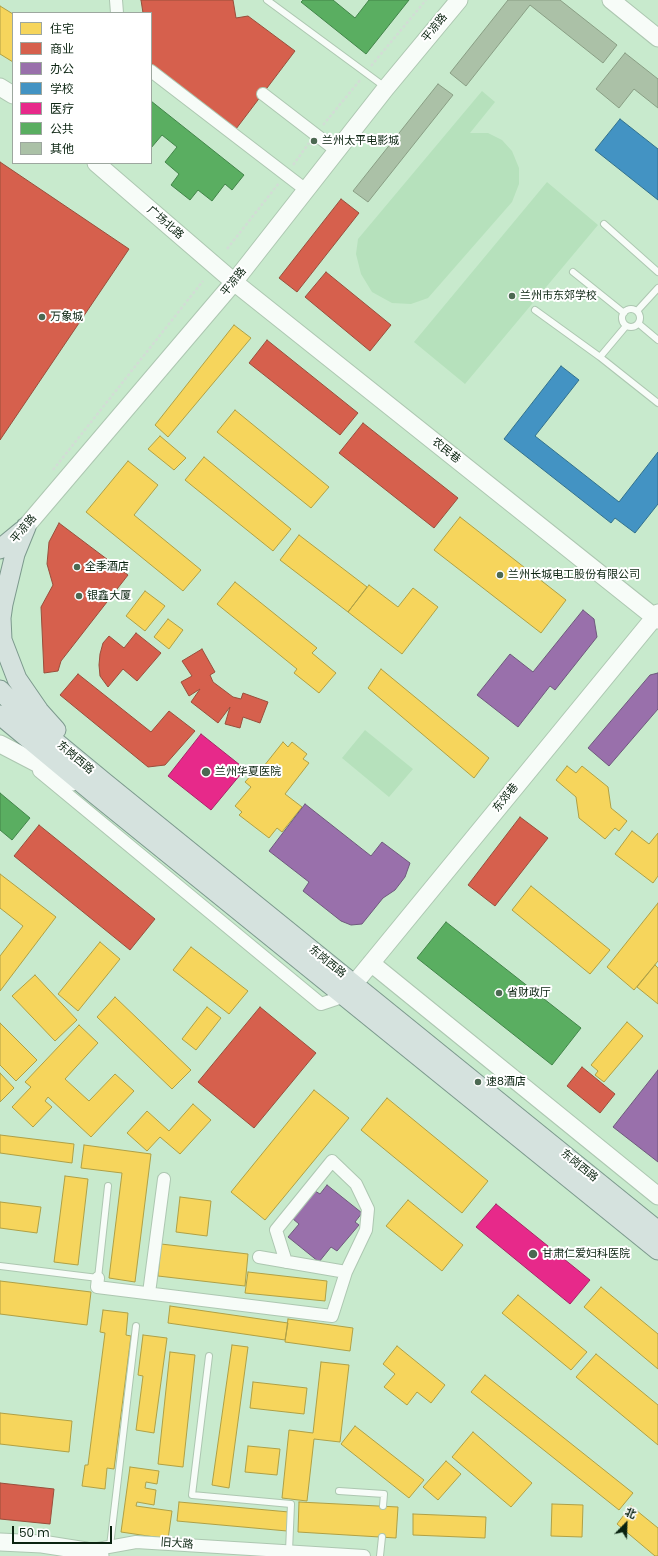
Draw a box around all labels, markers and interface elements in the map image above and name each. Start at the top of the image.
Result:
street label: 平凉路 [419,11,451,45]
legend [12,12,152,164]
text: 住宅 [50,20,74,37]
text: 商业 [50,40,74,57]
text: 办公 [50,60,74,77]
text: 学校 [50,80,74,97]
text: 医疗 [50,100,74,117]
text: 公共 [50,120,74,137]
place label: 兰州太平电影城 [322,134,399,148]
marker: 兰州太平电影城 [309,136,319,146]
text: 其他 [50,140,74,157]
street label: 广场北路 [144,204,186,242]
street label: 平凉路 [218,265,250,299]
place label: 兰州市东郊学校 [520,289,597,303]
marker: 兰州市东郊学校 [507,291,517,301]
place label: 万象城 [50,310,83,324]
marker: 万象城 [37,312,47,322]
street label: 农民巷 [429,435,463,467]
street label: 平凉路 [8,512,40,546]
place label: 全季酒店 [85,560,129,574]
marker: 全季酒店 [72,562,82,572]
place label: 兰州长城电工股份有限公司 [508,568,640,582]
marker: 兰州长城电工股份有限公司 [495,570,505,580]
place label: 银鑫大厦 [87,589,131,603]
marker: 银鑫大厦 [74,591,84,601]
street label: 东岗西路 [54,739,96,777]
place label: 兰州华夏医院 [215,765,281,779]
marker: 兰州华夏医院 [200,766,212,778]
street label: 东郊巷 [490,781,522,815]
street label: 东岗西路 [306,943,348,981]
place label: 省财政厅 [507,986,551,1000]
marker: 省财政厅 [494,988,504,998]
place label: 速8酒店 [486,1075,526,1089]
marker: 速8酒店 [473,1077,483,1087]
street label: 东岗西路 [558,1147,600,1185]
place label: 甘肃仁爱妇科医院 [542,1247,630,1261]
marker: 甘肃仁爱妇科医院 [527,1248,539,1260]
text: 北 [623,1503,639,1522]
north arrow [606,1504,646,1544]
scale bar [14,1518,114,1544]
text: 50 m [19,1524,50,1541]
street label: 旧大路 [160,1536,194,1552]

